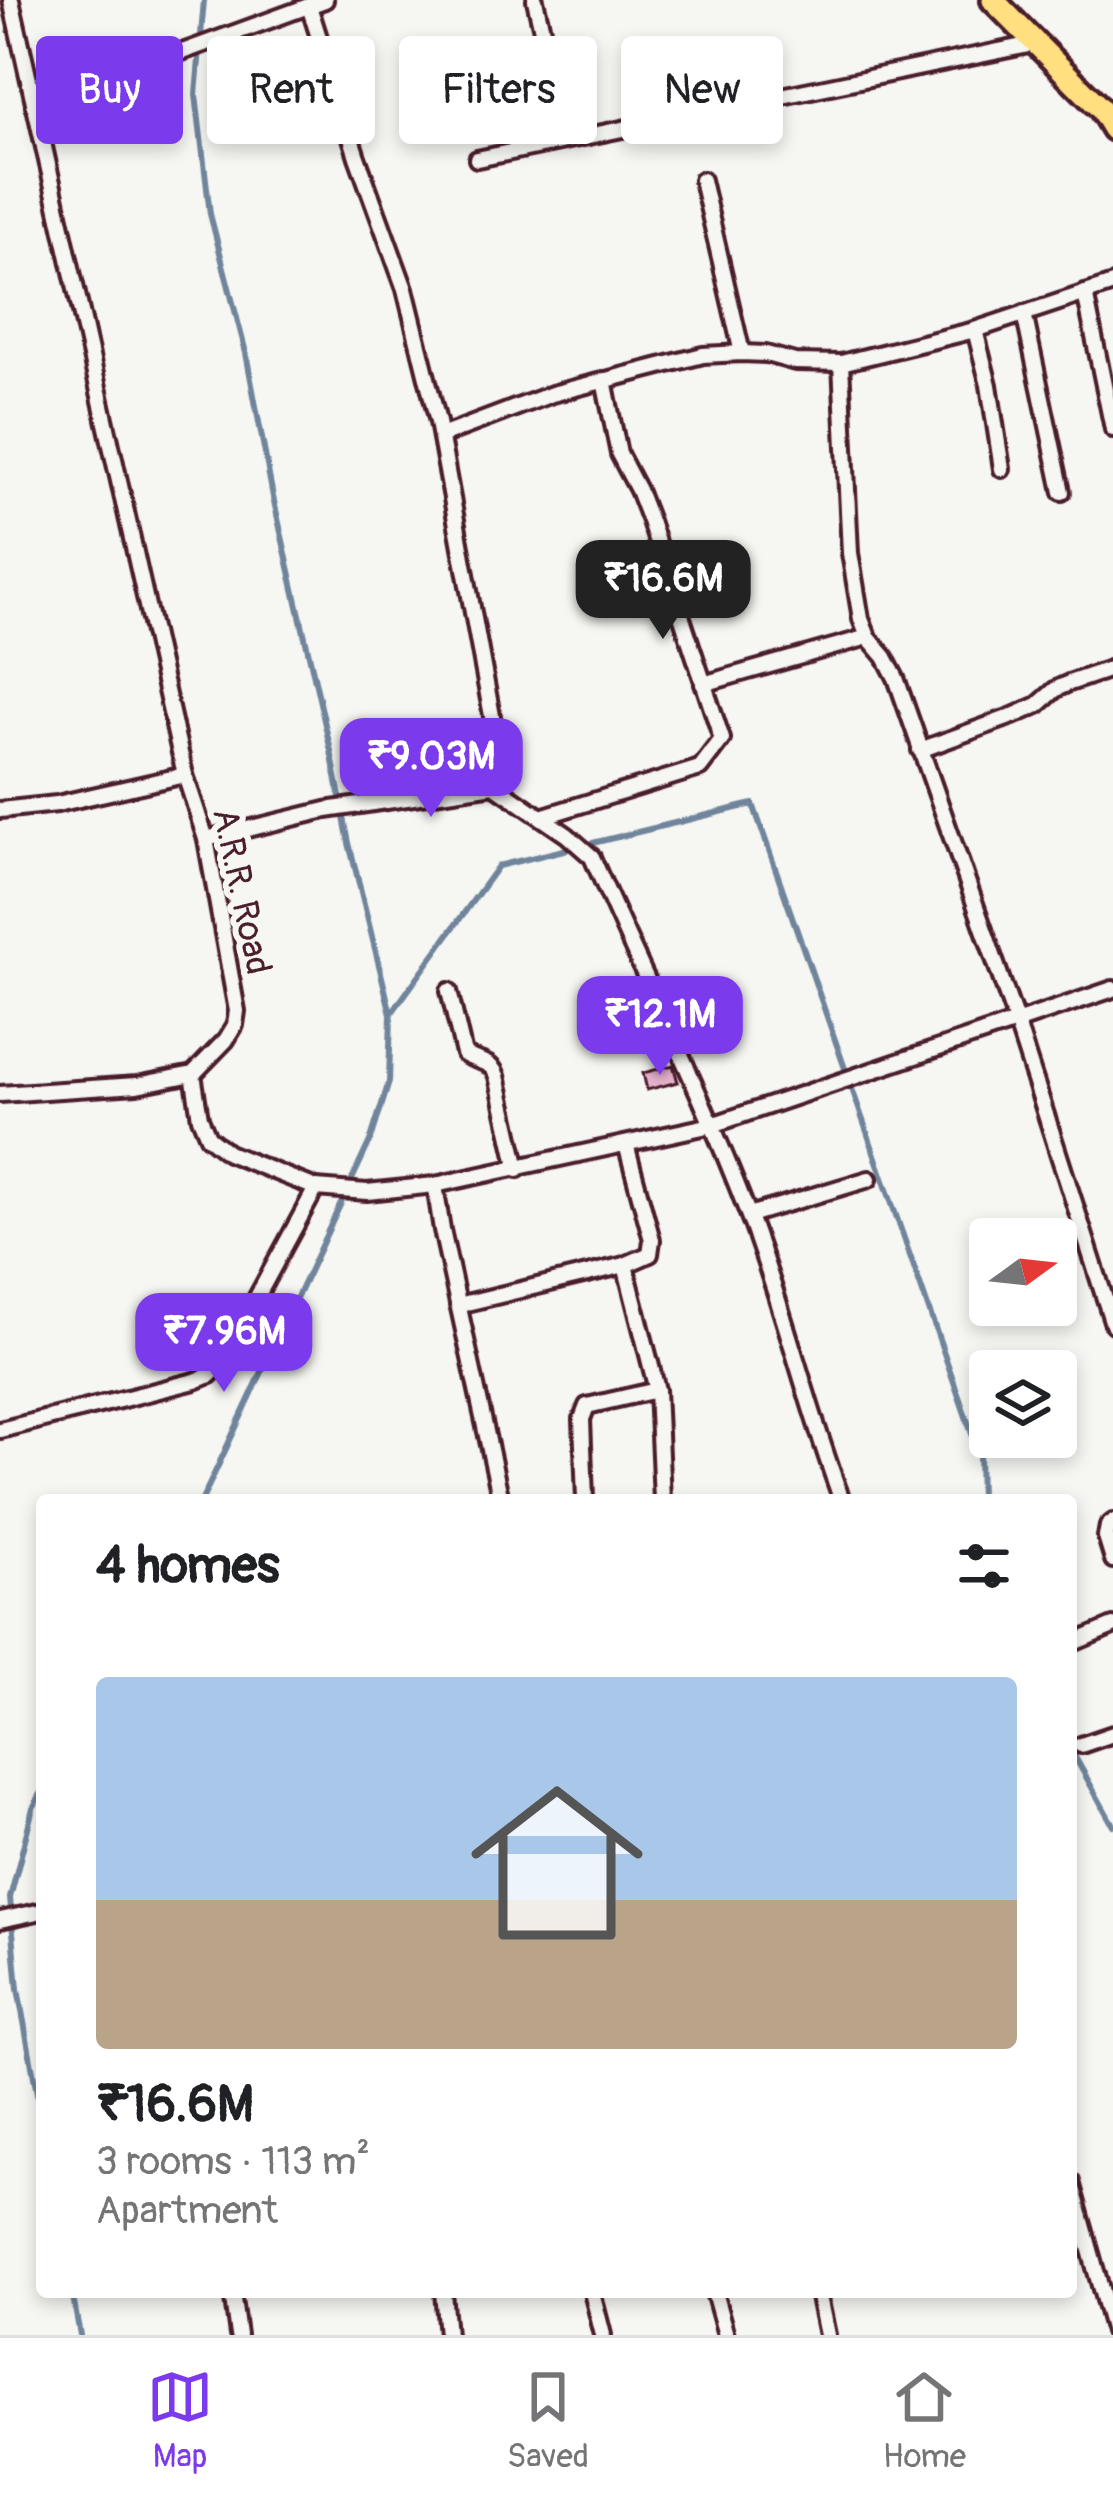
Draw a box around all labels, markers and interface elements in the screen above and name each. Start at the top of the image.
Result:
chip: Buy [36,36,183,144]
chip: Rent [207,36,375,144]
chip: Filters [399,36,597,144]
chip: New [621,36,783,144]
pin: ₹16.6M [565,540,761,642]
text: ₹16.6M [603,554,723,603]
pin: ₹9.03M [333,718,529,820]
text: ₹9.03M [367,732,495,781]
street label: A.R.R. Road [202,804,281,979]
pin: ₹12.1M [562,976,758,1078]
text: ₹12.1M [604,990,716,1039]
north arrow [969,1218,1077,1326]
map controls [969,1218,1077,1458]
pin: ₹7.96M [126,1293,322,1395]
text: ₹7.96M [162,1307,286,1356]
button: layers [969,1350,1077,1458]
icon: filters [951,1533,1017,1599]
text: 4 homes [96,1534,280,1598]
icon: home [449,1755,665,1971]
text: ₹16.6M [96,2073,254,2137]
text: 3 rooms · 113 m² [96,2137,370,2186]
text: Apartment [96,2186,278,2235]
tab: Map [147,2364,213,2477]
tab: Saved [507,2364,589,2477]
tab: Home [883,2364,966,2477]

